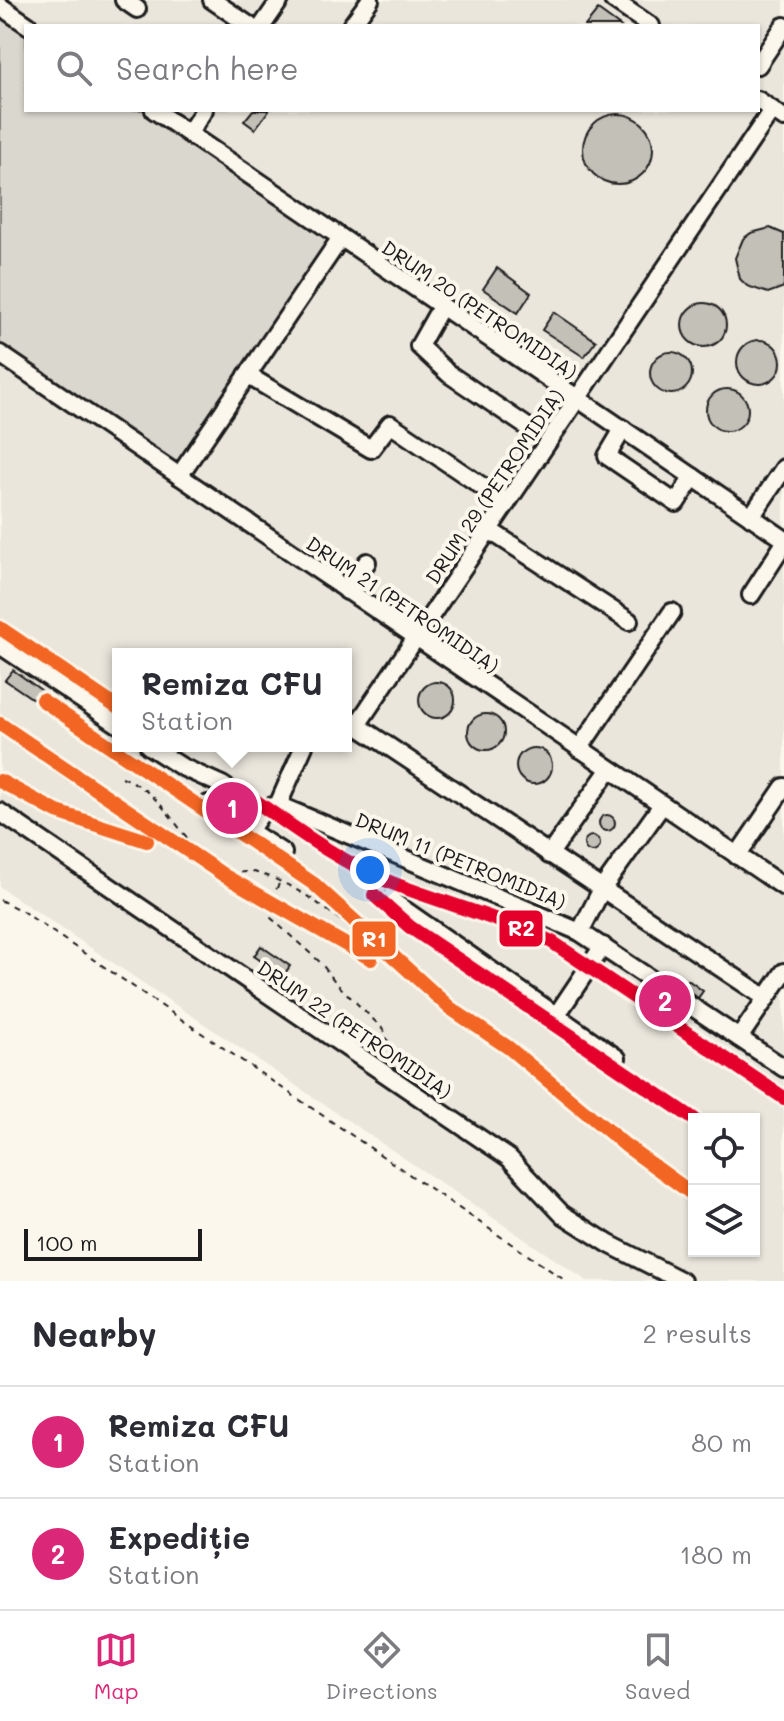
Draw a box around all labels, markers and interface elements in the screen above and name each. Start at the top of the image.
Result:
search box [24,24,760,112]
icon: search [52,46,96,90]
text: Search here [116,48,299,88]
street label: DRUM 20 (PETROMIDIA) [377,234,583,384]
street label: DRUM 29 (PETROMIDIA) [419,384,569,588]
street label: DRUM 21 (PETROMIDIA) [302,530,504,678]
popup [112,648,352,752]
text: Remiza CFU [141,663,323,703]
text: Station [141,703,233,737]
pin: 1 [206,778,258,838]
street label: DRUM 11 (PETROMIDIA) [352,806,570,914]
your location [350,850,390,890]
line badge: R2 [498,909,544,948]
text: R2 [507,913,535,942]
line badge: R1 [351,920,397,958]
text: R1 [362,924,386,953]
street label: DRUM 22 (PETROMIDIA) [253,954,457,1104]
pin: 2 [639,971,691,1031]
map controls [688,1113,760,1257]
button: locate [688,1113,760,1185]
button: layers [688,1185,760,1257]
scale bar [24,1225,202,1261]
text: 100 m [36,1228,98,1257]
text: Nearby [32,1311,157,1356]
text: 2 results [643,1316,752,1350]
text: Remiza CFU [108,1405,289,1445]
text: 1 [52,1425,64,1459]
text: 80 m [691,1425,752,1459]
text: Station [108,1445,200,1479]
text: Expediție [108,1517,250,1557]
text: 2 [51,1537,65,1571]
text: 180 m [680,1537,752,1571]
text: Station [108,1557,200,1591]
tab: Map [94,1628,139,1705]
tab: Directions [326,1628,438,1705]
tab: Saved [625,1628,690,1705]

